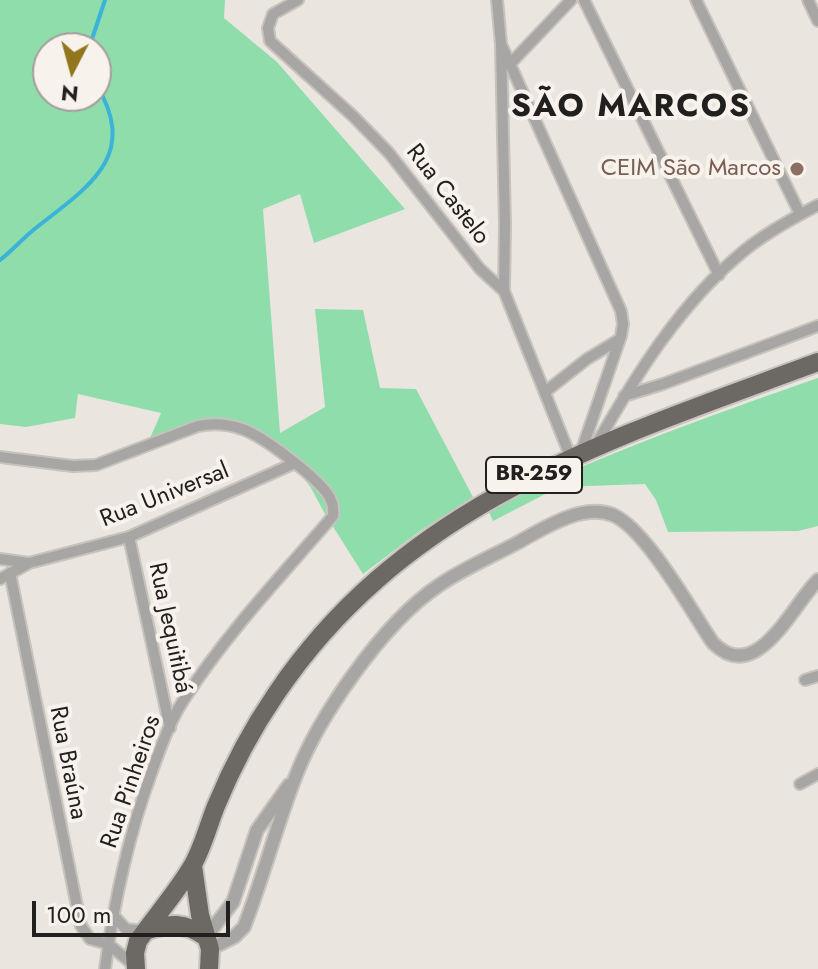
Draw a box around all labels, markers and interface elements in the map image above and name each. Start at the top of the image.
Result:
north arrow [32,32,112,112]
text: N [59,77,80,111]
district label: SÃO MARCOS [511,89,751,127]
street label: Rua Castelo [399,139,495,251]
place label: CEIM São Marcos [601,155,781,183]
marker: CEIM São Marcos [788,160,806,178]
street label: Rua Universal [96,457,234,535]
road number: BR-259 [486,457,582,493]
street label: Rua Jequitibá [141,560,197,696]
street label: Rua Braúna [42,704,92,822]
street label: Rua Pinheiros [96,712,168,852]
scale bar [36,885,234,935]
text: 100 m [46,897,112,932]

